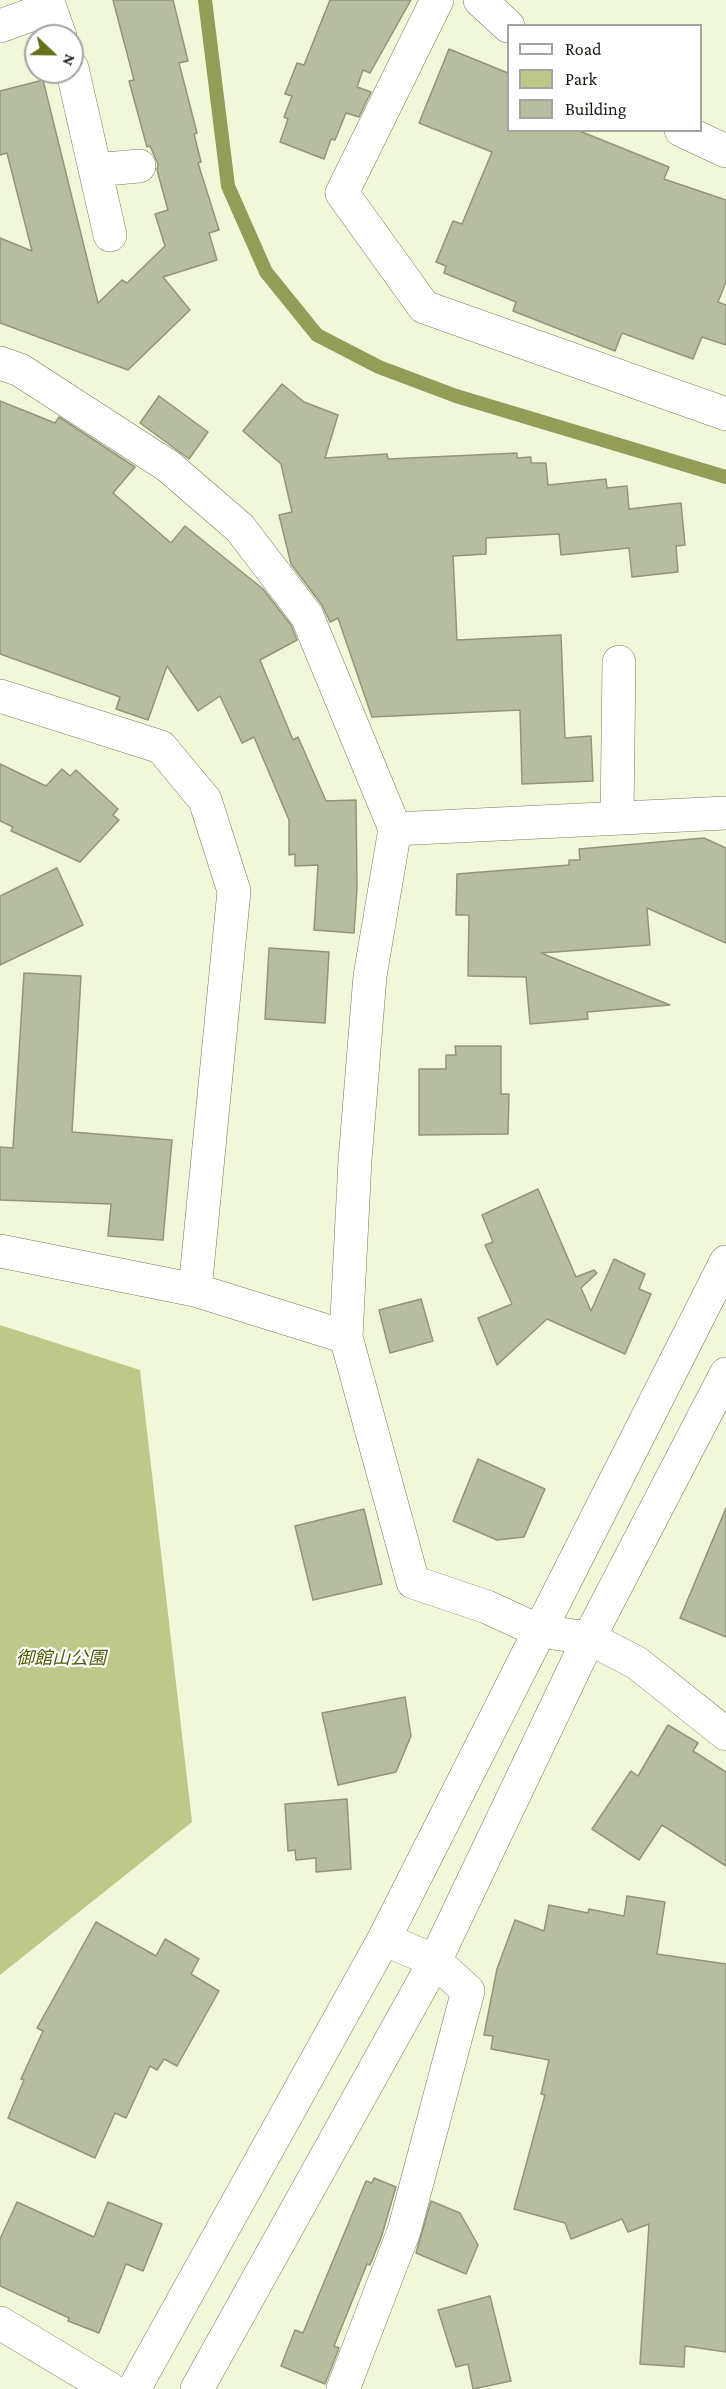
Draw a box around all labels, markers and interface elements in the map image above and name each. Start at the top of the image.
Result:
north arrow [24,24,84,84]
legend [507,24,702,132]
text: Road [565,39,602,59]
text: N [59,52,79,68]
text: Park [565,69,597,89]
text: Building [565,99,626,119]
park label: 御館山公園 [16,1647,106,1669]

